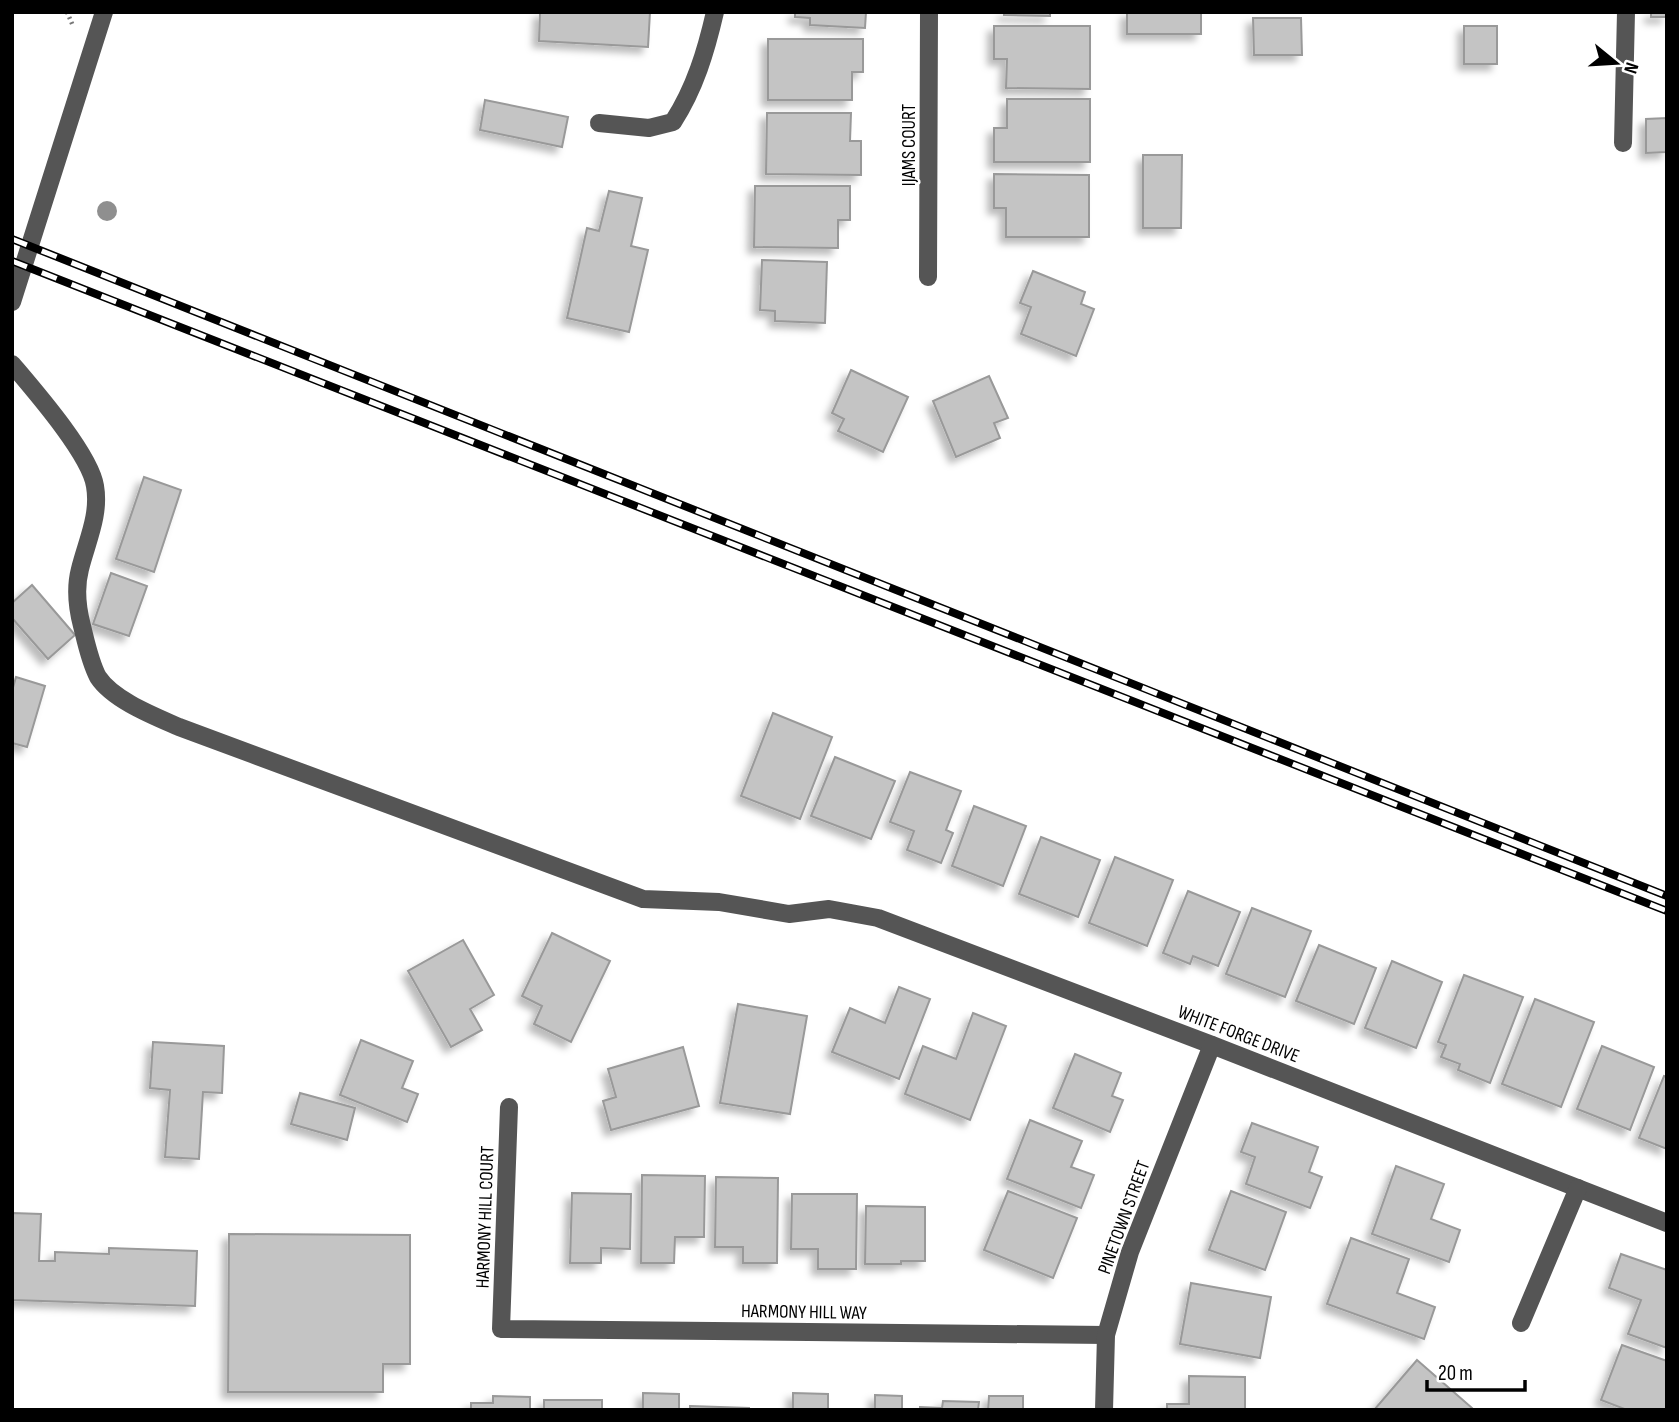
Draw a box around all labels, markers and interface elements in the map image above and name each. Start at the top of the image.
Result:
north arrow [1581,28,1651,98]
text: N [1618,59,1643,76]
street label: IJAMS COURT [898,104,921,186]
street label: WHITE FORGE DRIVE [1174,1001,1303,1068]
street label: HARMONY HILL COURT [472,1145,499,1289]
street label: PINETOWN STREET [1093,1157,1156,1277]
street label: HARMONY HILL WAY [741,1300,867,1325]
scale bar [1427,1348,1525,1392]
text: 20 m [1438,1361,1473,1386]

